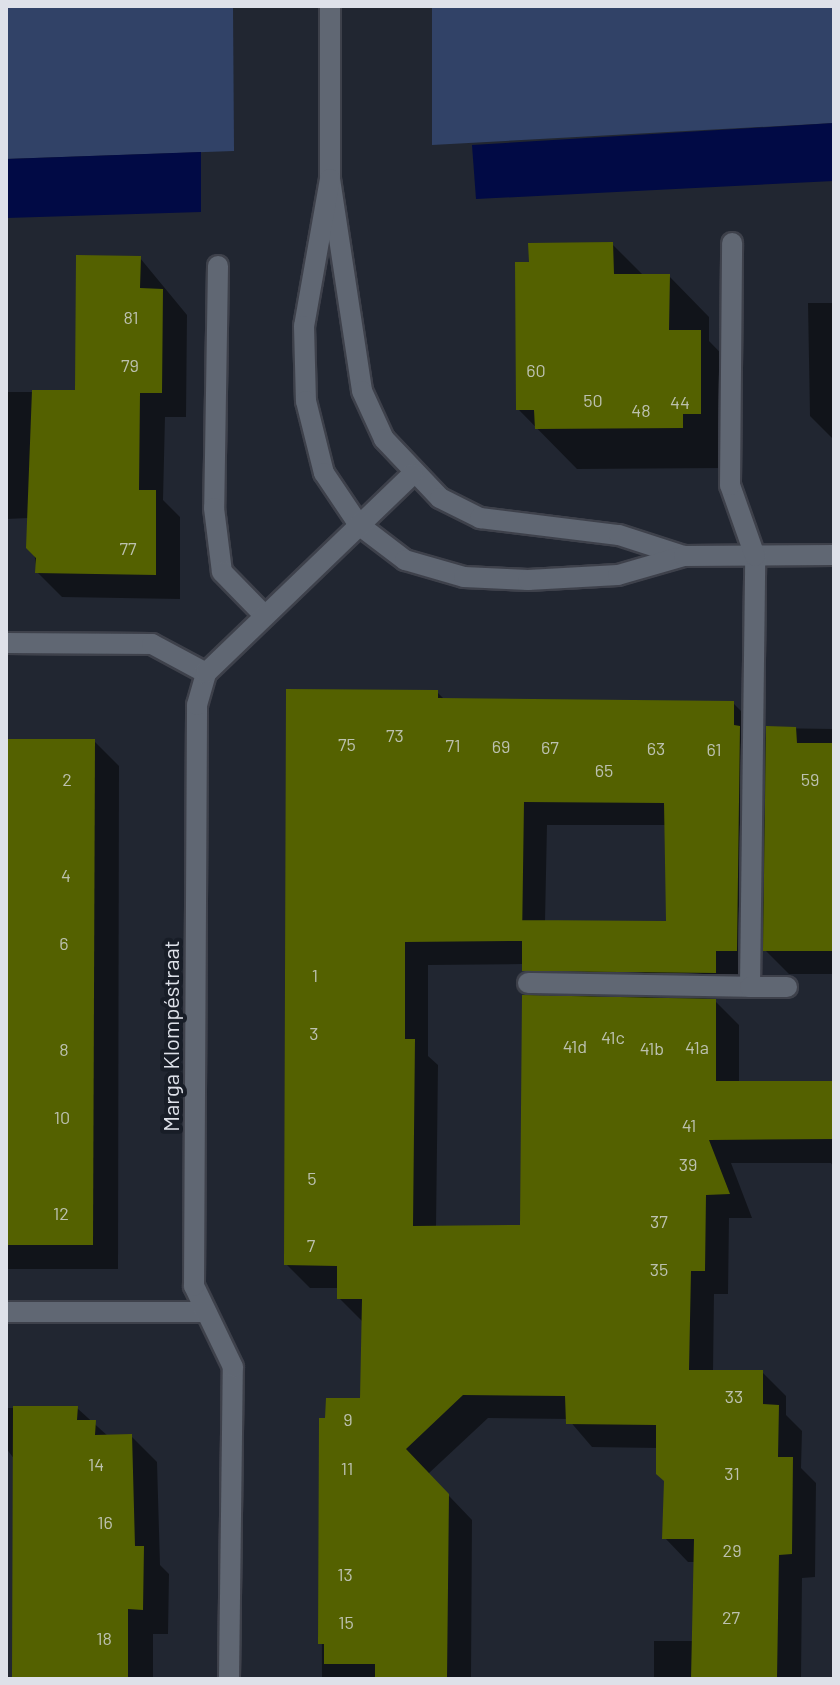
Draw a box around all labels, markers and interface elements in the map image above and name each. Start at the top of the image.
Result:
house number: 81 [123,306,139,328]
house number: 79 [121,354,139,376]
house number: 60 [526,359,546,381]
house number: 50 [583,389,603,411]
house number: 44 [670,391,690,413]
house number: 48 [631,399,651,421]
house number: 77 [119,537,137,559]
house number: 73 [386,724,404,746]
house number: 75 [338,733,356,755]
house number: 71 [446,734,460,756]
house number: 69 [492,735,510,757]
house number: 67 [541,736,559,758]
house number: 63 [647,737,665,759]
house number: 61 [706,738,722,760]
house number: 65 [595,759,613,781]
house number: 2 [62,768,72,790]
house number: 59 [801,768,819,790]
house number: 4 [61,864,71,886]
house number: 6 [59,932,69,954]
street label: Marga Klompéstraat [158,940,184,1132]
house number: 1 [312,964,318,986]
house number: 3 [309,1022,319,1044]
house number: 41c [601,1026,625,1048]
house number: 41d [563,1035,587,1057]
house number: 41a [685,1036,709,1058]
house number: 41b [640,1037,664,1059]
house number: 8 [59,1038,69,1060]
house number: 10 [54,1106,70,1128]
house number: 41 [682,1114,696,1136]
house number: 39 [679,1153,697,1175]
house number: 5 [307,1167,317,1189]
house number: 12 [53,1202,69,1224]
house number: 37 [650,1210,668,1232]
house number: 7 [307,1234,315,1256]
house number: 35 [650,1258,668,1280]
house number: 33 [725,1385,743,1407]
house number: 9 [343,1408,353,1430]
house number: 14 [88,1453,104,1475]
house number: 11 [341,1457,353,1479]
house number: 31 [724,1462,740,1484]
house number: 16 [97,1511,113,1533]
house number: 29 [722,1539,742,1561]
house number: 13 [337,1563,353,1585]
house number: 27 [722,1606,740,1628]
house number: 15 [338,1611,354,1633]
house number: 18 [96,1627,112,1649]

